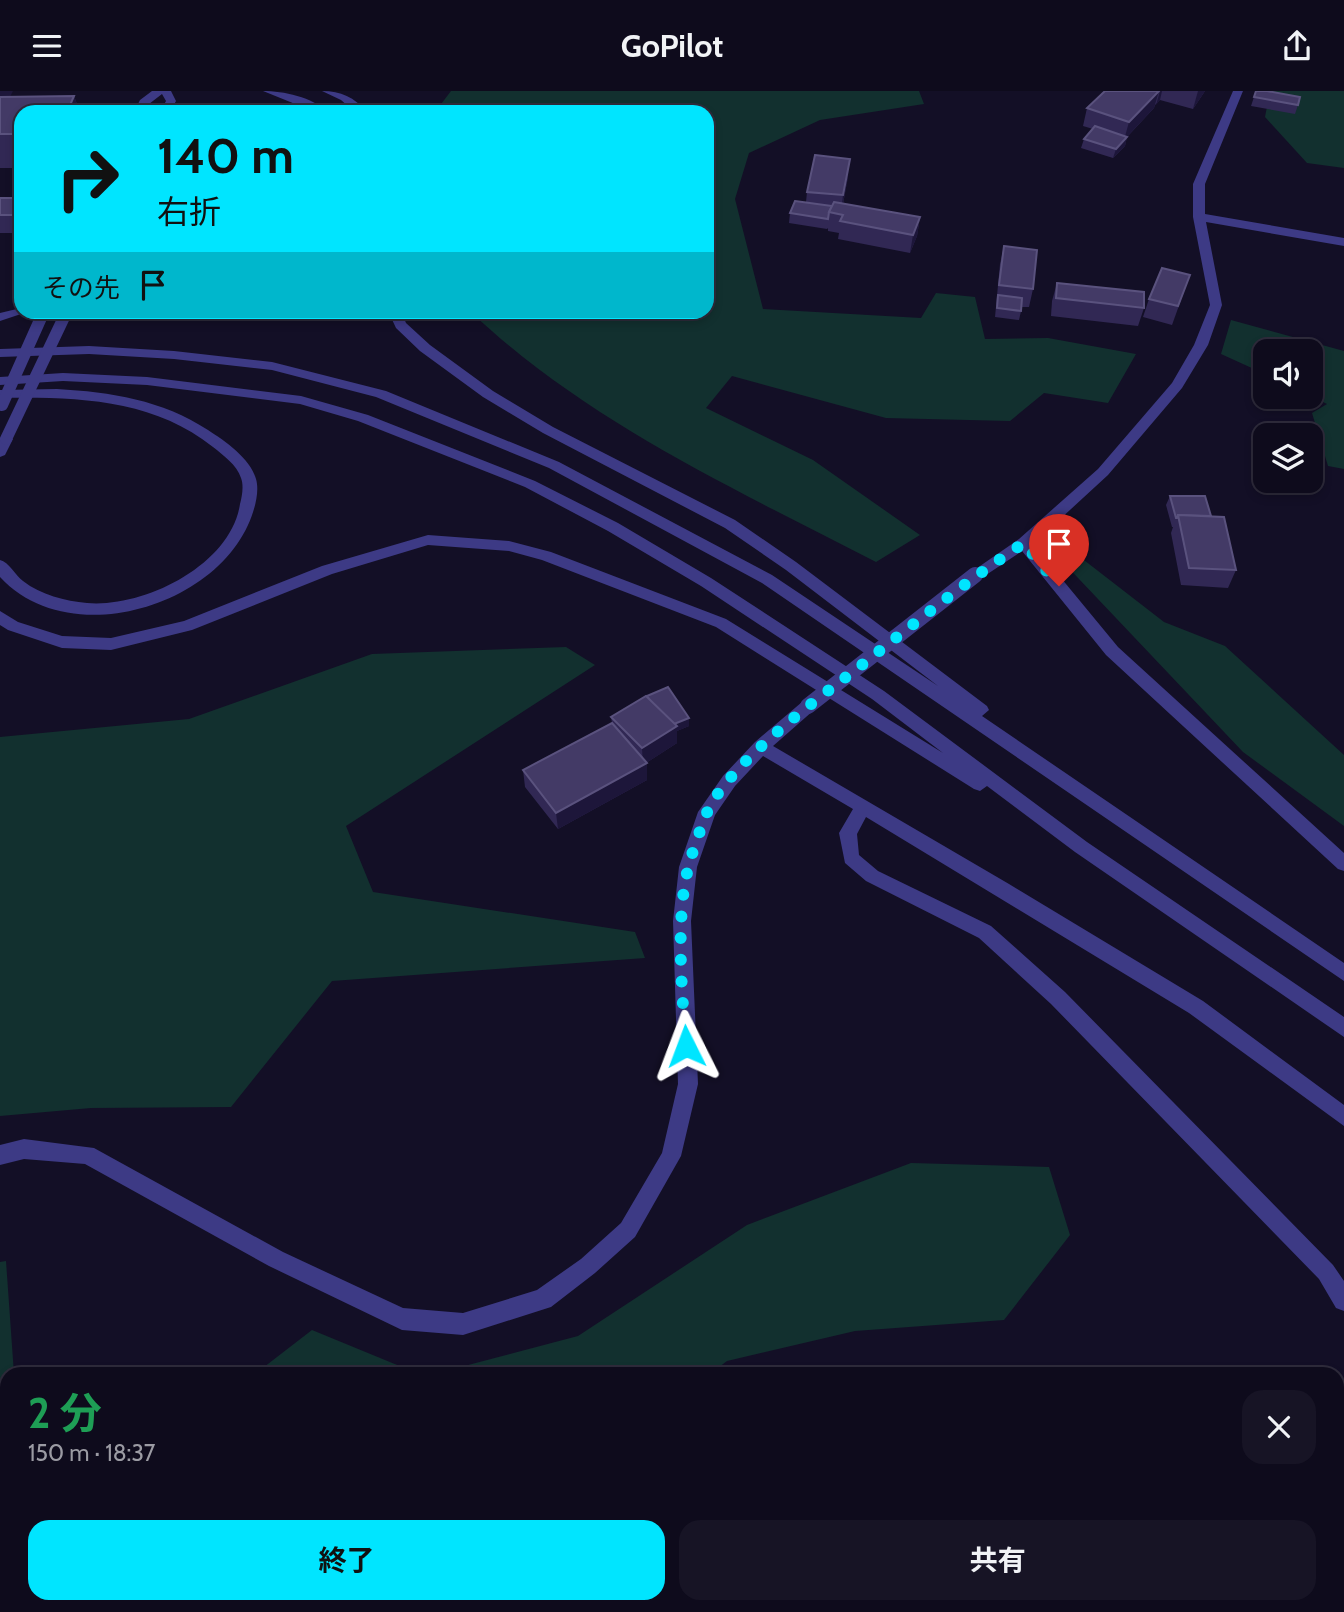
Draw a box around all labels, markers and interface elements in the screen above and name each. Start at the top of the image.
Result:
text: GoPilot [621,26,723,65]
icon: menu [28,27,66,65]
icon: share [1278,27,1316,65]
text: 140 m [157,126,294,185]
icon: right [42,133,133,224]
text: 右折 [157,192,221,231]
icon: arrive [134,266,172,304]
text: その先 [42,272,120,304]
map controls [1253,339,1323,493]
button: sound [1253,339,1323,409]
button: layers [1253,423,1323,493]
pin [1029,514,1089,586]
icon: arrive [1040,525,1078,563]
position arrow [649,1009,723,1083]
text: 2 分 [28,1387,102,1439]
button: close [1242,1390,1316,1464]
text: 150 m · 18:37 [28,1439,155,1467]
button: 終了 [28,1520,665,1600]
button: 共有 [679,1520,1316,1600]

